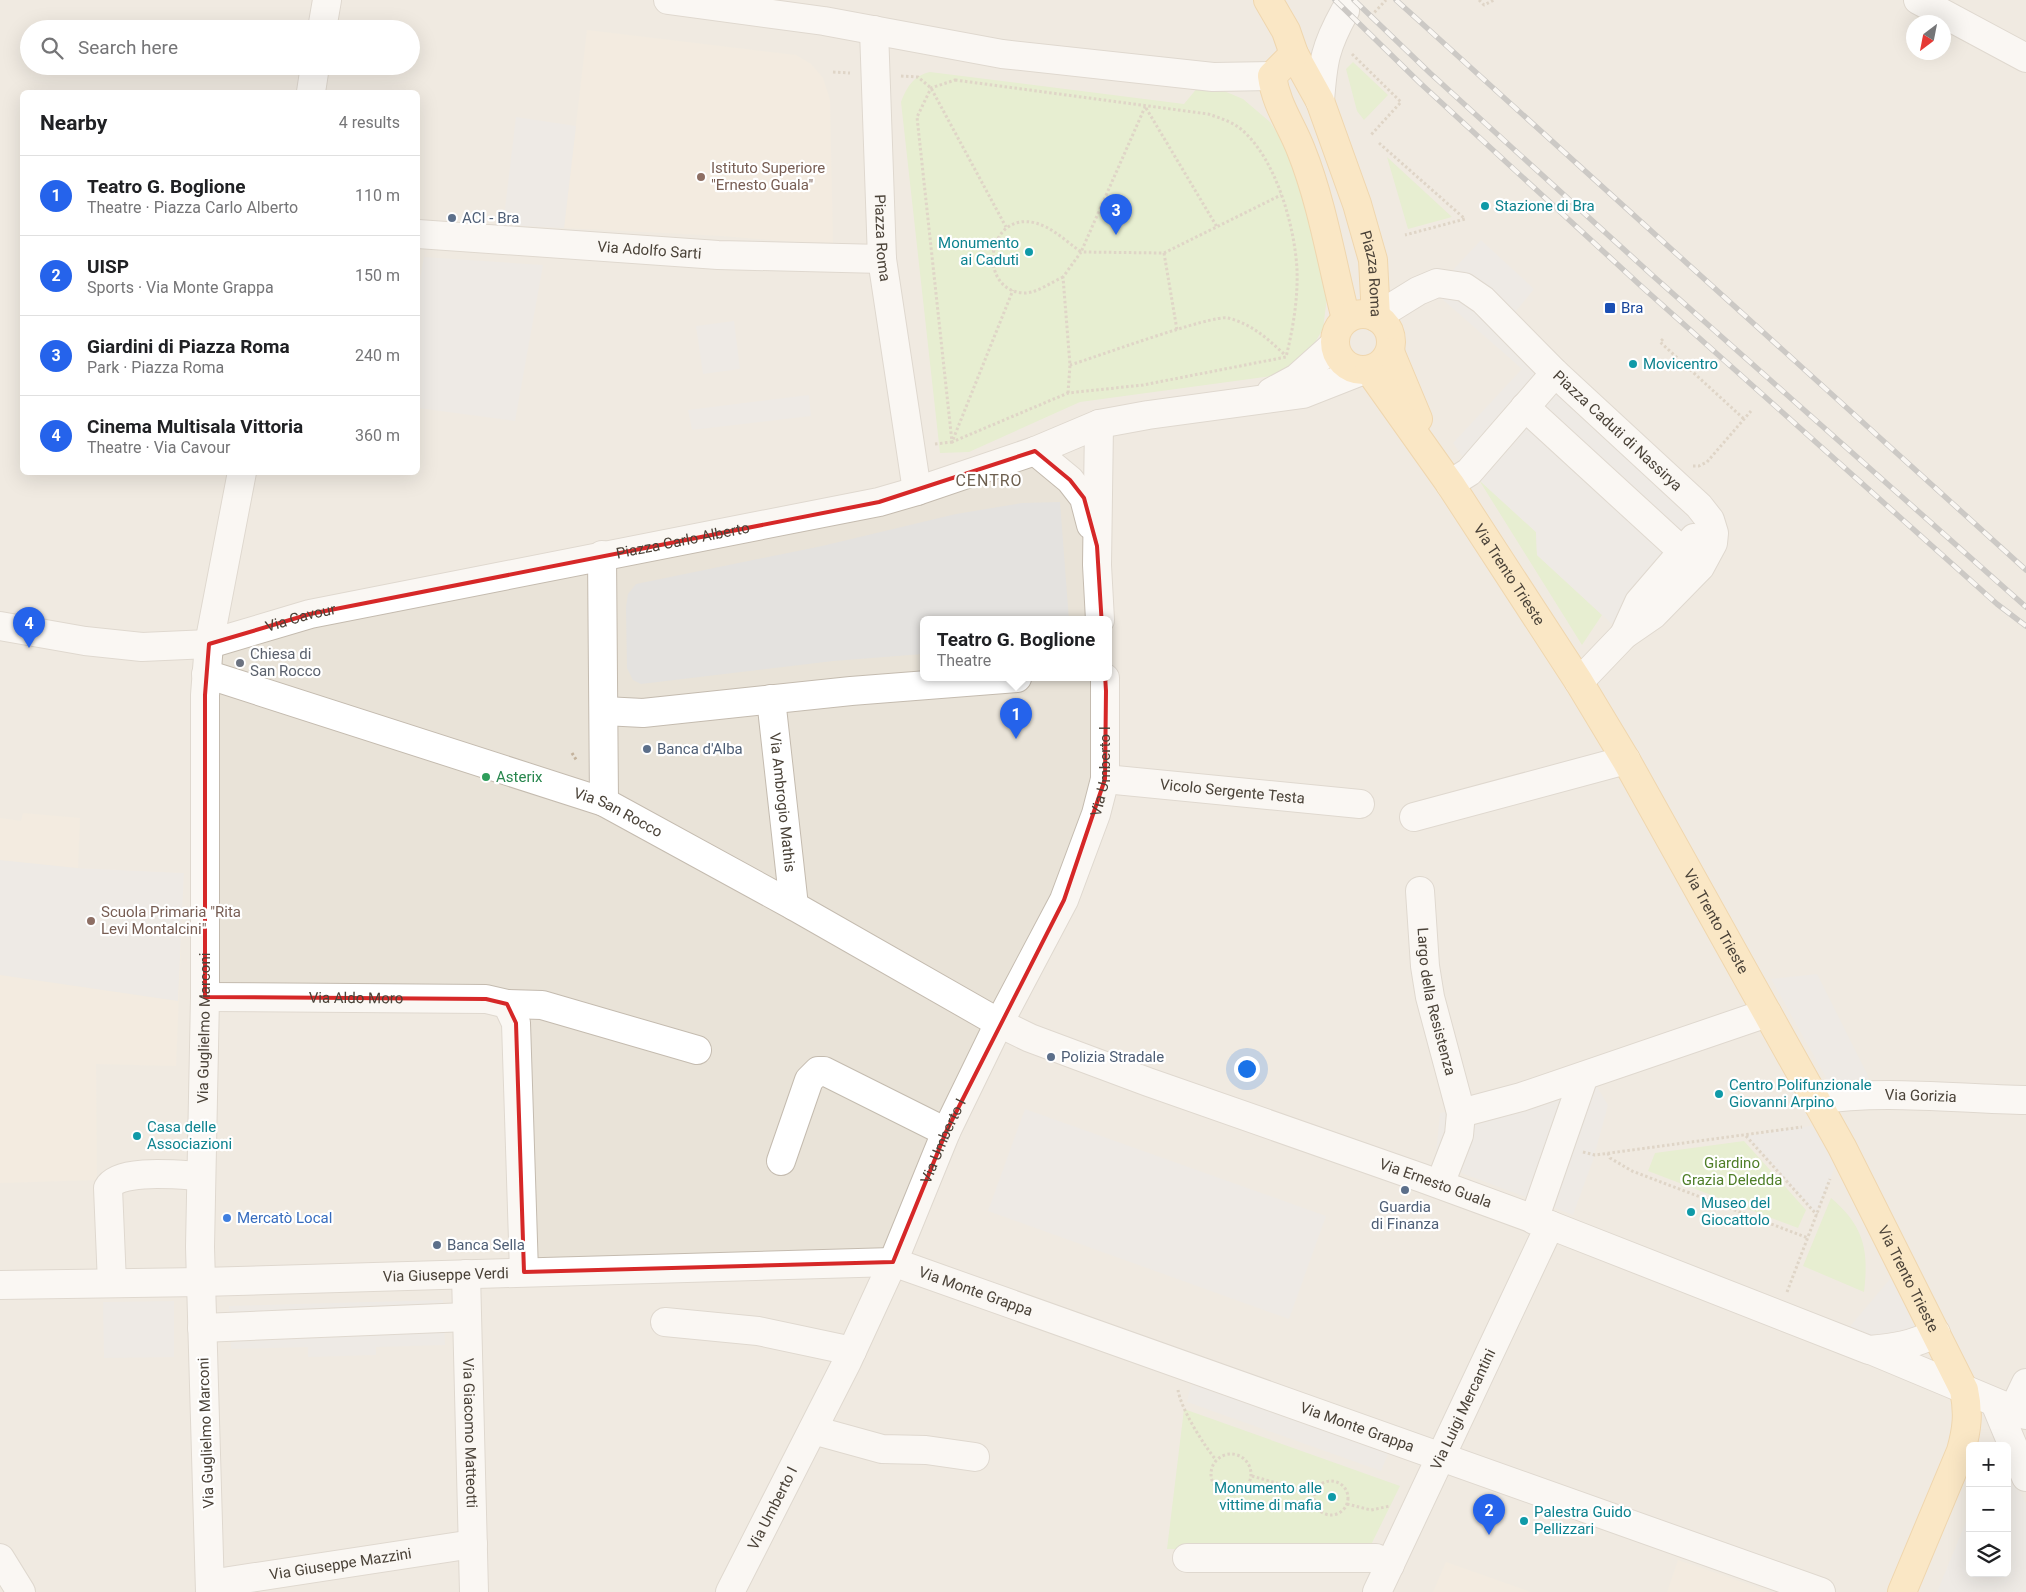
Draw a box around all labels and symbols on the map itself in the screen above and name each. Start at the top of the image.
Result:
north arrow [1906,15,1951,60]
place label: Istituto Superiore "Ernesto Guala" [711,159,825,194]
marker: Istituto Superiore "Ernesto Guala" [695,171,707,183]
street label: Piazza Roma [871,194,894,283]
pin: 3 [1100,194,1132,235]
place label: Stazione di Bra [1495,197,1595,215]
marker: Stazione di Bra [1479,200,1491,212]
place label: ACI - Bra [462,209,519,227]
marker: ACI - Bra [446,212,458,224]
street label: Piazza Roma [1356,228,1385,317]
place label: Monumento ai Caduti [938,234,1019,269]
street label: Via Adolfo Sarti [597,238,702,263]
marker: Monumento ai Caduti [1023,246,1035,258]
place label: Bra [1621,299,1643,317]
marker: Bra [1603,301,1617,315]
place label: Movicentro [1643,355,1718,373]
marker: Movicentro [1627,358,1639,370]
street label: Piazza Caduti di Nassirya [1549,367,1686,495]
district label: CENTRO [955,471,1023,490]
street label: Piazza Carlo Alberto [614,519,751,563]
street label: Via Trento Trieste [1470,521,1549,629]
street label: Via Cavour [263,600,337,636]
pin: 4 [13,607,45,648]
place label: Chiesa di San Rocco [250,645,321,680]
marker: Chiesa di San Rocco [234,657,246,669]
pin: 1 [1000,698,1032,739]
street label: Via Umberto I [1087,726,1114,818]
street label: Via Ambrogio Mathis [766,732,799,873]
place label: Banca d'Alba [657,740,743,758]
marker: Banca d'Alba [641,743,653,755]
place label: Asterix [496,768,543,786]
marker: Asterix [480,771,492,783]
street label: Vicolo Sergente Testa [1159,775,1306,808]
street label: Via San Rocco [572,784,665,841]
street label: Via Trento Trieste [1680,866,1752,977]
place label: Scuola Primaria "Rita Levi Montalcini" [101,903,241,938]
marker: Scuola Primaria "Rita Levi Montalcini" [85,915,97,927]
street label: Largo della Resistenza [1413,927,1460,1077]
street label: Via Guglielmo Marconi [194,953,214,1104]
street label: Via Aldo Moro [309,989,403,1007]
place label: Polizia Stradale [1061,1048,1164,1066]
marker: Polizia Stradale [1045,1051,1057,1063]
your location [1234,1056,1260,1082]
place label: Centro Polifunzionale Giovanni Arpino [1729,1076,1872,1111]
street label: Via Gorizia [1885,1086,1957,1106]
marker: Centro Polifunzionale Giovanni Arpino [1713,1088,1725,1100]
street label: Via Umberto I [917,1096,970,1186]
place label: Casa delle Associazioni [147,1118,232,1153]
marker: Casa delle Associazioni [131,1130,143,1142]
park label: Giardino Grazia Deledda [1682,1154,1782,1189]
street label: Via Ernesto Guala [1377,1155,1494,1212]
marker: Guardia di Finanza [1399,1184,1411,1196]
place label: Museo del Giocattolo [1701,1194,1770,1229]
place label: Guardia di Finanza [1371,1198,1439,1233]
marker: Museo del Giocattolo [1685,1206,1697,1218]
place label: Mercatò Local [237,1209,332,1227]
marker: Mercatò Local [221,1212,233,1224]
street label: Via Trento Trieste [1874,1223,1943,1335]
place label: Banca Sella [447,1236,525,1254]
marker: Banca Sella [431,1239,443,1251]
street label: Via Monte Grappa [916,1263,1035,1320]
street label: Via Giuseppe Verdi [383,1264,509,1286]
street label: Via Luigi Mercantini [1427,1346,1499,1473]
street label: Via Guglielmo Marconi [194,1357,218,1509]
street label: Via Giacomo Matteotti [459,1358,481,1508]
street label: Via Monte Grappa [1298,1399,1417,1456]
street label: Via Umberto I [744,1464,801,1553]
place label: Monumento alle vittime di mafia [1214,1479,1322,1514]
marker: Monumento alle vittime di mafia [1326,1491,1338,1503]
pin: 2 [1473,1494,1505,1535]
place label: Palestra Guido Pellizzari [1534,1503,1632,1538]
marker: Palestra Guido Pellizzari [1518,1515,1530,1527]
street label: Via Giuseppe Mazzini [268,1544,413,1584]

